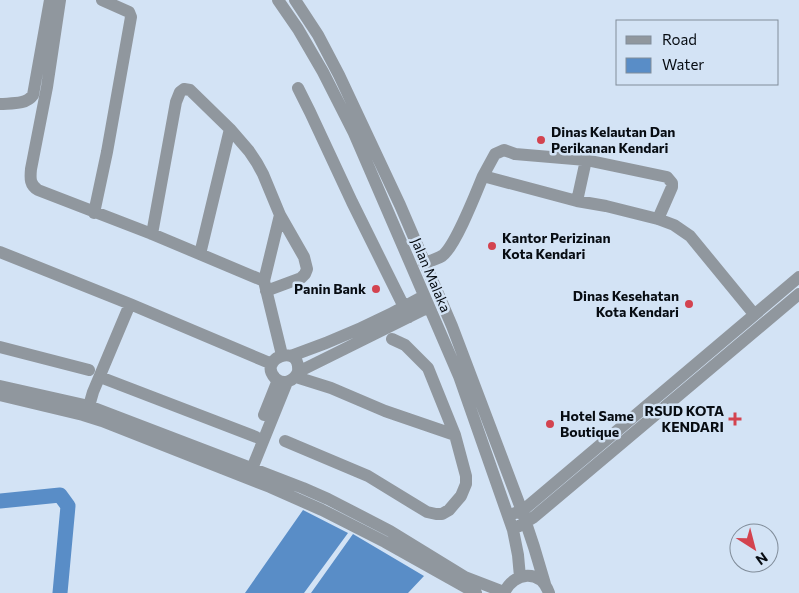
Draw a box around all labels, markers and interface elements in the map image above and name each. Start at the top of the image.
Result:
legend [616,20,779,85]
text: Road [662,30,697,48]
text: Water [662,55,704,73]
place label: Dinas Kelautan Dan Perikanan Kendari [551,123,675,156]
marker: Dinas Kelautan Dan Perikanan Kendari [535,134,547,146]
place label: Kantor Perizinan Kota Kendari [502,229,611,262]
street label: Jalan Malaka [408,235,455,315]
marker: Kantor Perizinan Kota Kendari [486,240,498,252]
place label: Panin Bank [294,280,366,297]
marker: Panin Bank [370,283,382,295]
place label: Dinas Kesehatan Kota Kendari [573,287,679,320]
marker: Dinas Kesehatan Kota Kendari [683,298,695,310]
place label: RSUD KOTA KENDARI [645,402,724,435]
place label: Hotel Same Boutique [560,407,634,440]
marker: RSUD KOTA KENDARI [728,412,742,426]
marker: Hotel Same Boutique [544,418,556,430]
north arrow [729,523,779,573]
text: N [753,549,771,569]

